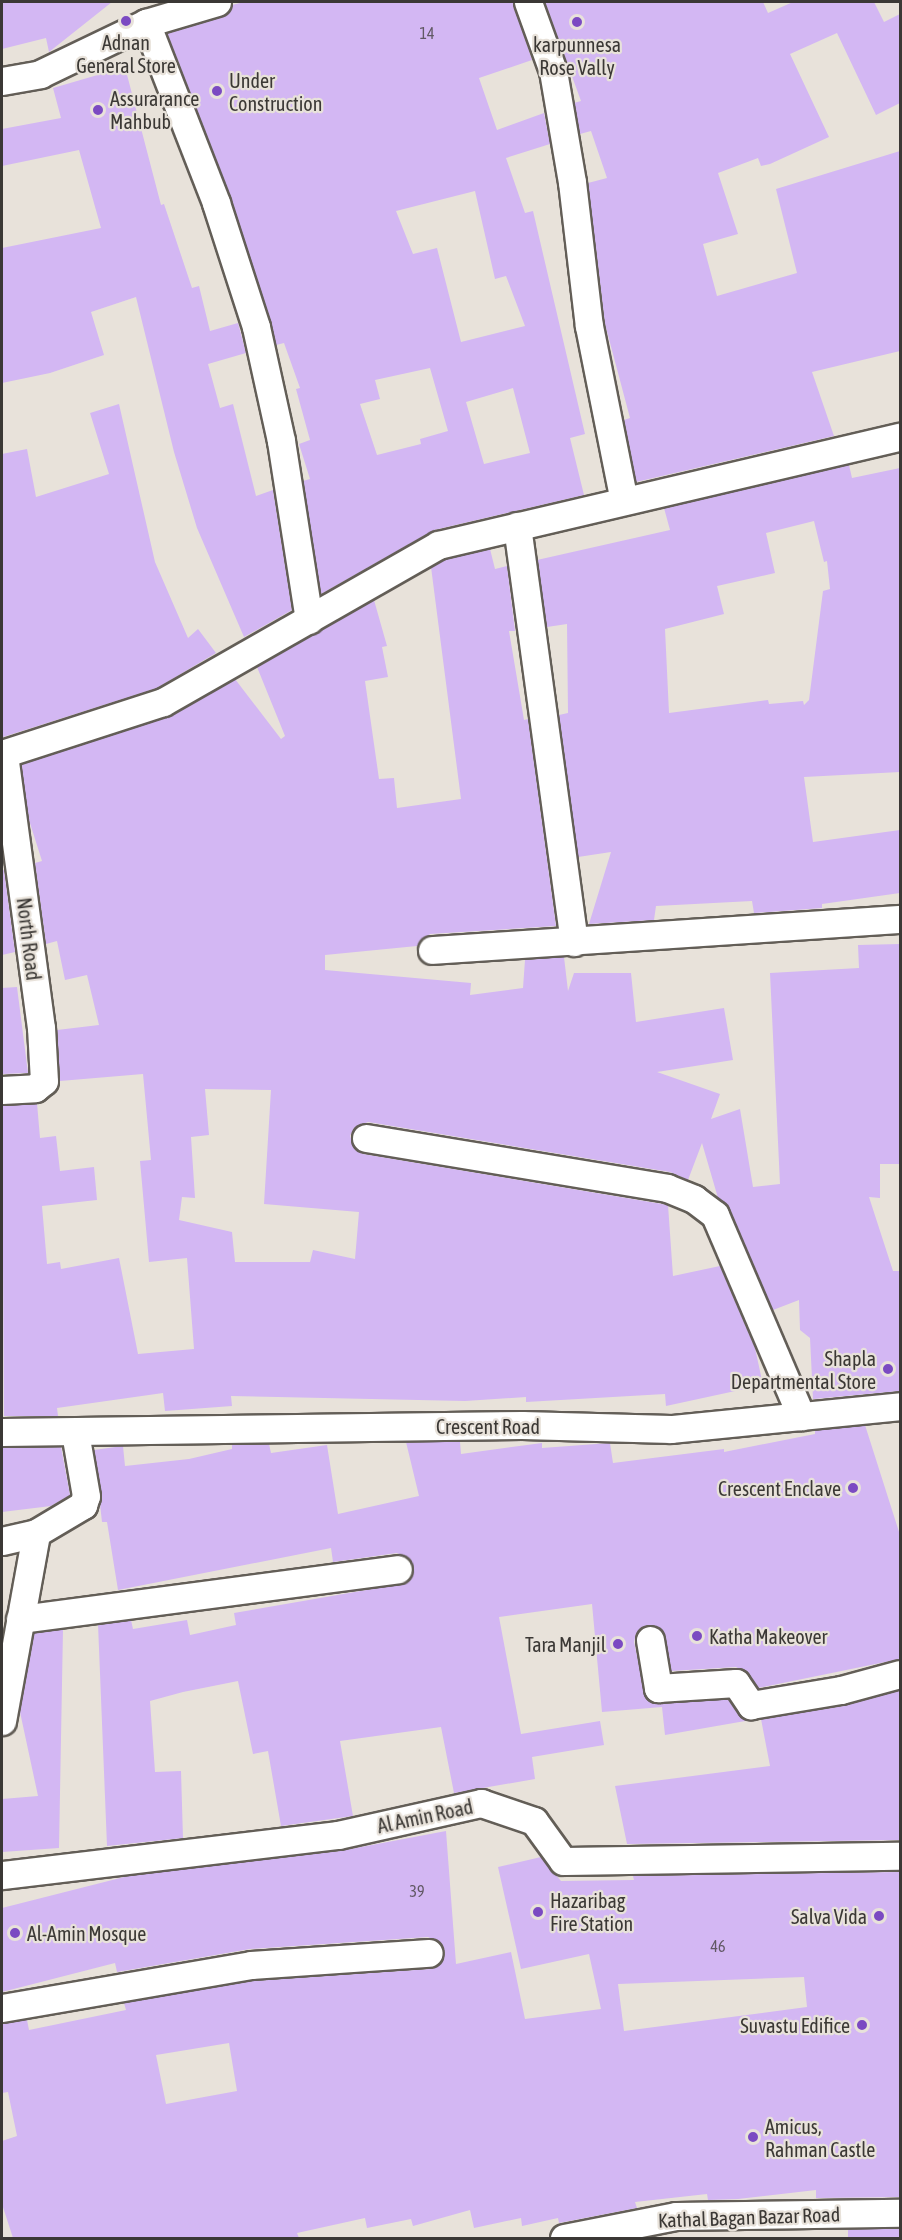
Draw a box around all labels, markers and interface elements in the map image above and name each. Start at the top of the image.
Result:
marker: Adnan General Store [119,14,133,28]
marker: karpunnesa Rose Vally [570,15,584,29]
house number: 14 [419,23,435,43]
place label: Adnan General Store [76,30,176,77]
place label: karpunnesa Rose Vally [533,32,621,79]
place label: Under Construction [229,68,322,115]
marker: Under Construction [210,84,224,98]
place label: Assurarance Mahbub [110,86,199,133]
marker: Assurarance Mahbub [91,103,105,117]
street label: North Road [12,896,46,982]
place label: Shapla Departmental Store [731,1346,876,1393]
marker: Shapla Departmental Store [881,1362,895,1376]
street label: Crescent Road [436,1414,540,1438]
place label: Crescent Enclave [718,1476,841,1500]
marker: Crescent Enclave [846,1481,860,1495]
place label: Katha Makeover [709,1624,827,1648]
marker: Katha Makeover [690,1629,704,1643]
place label: Tara Manjil [525,1632,606,1656]
marker: Tara Manjil [611,1637,625,1651]
street label: Al Amin Road [375,1794,475,1838]
house number: 39 [409,1881,425,1901]
place label: Hazaribag Fire Station [550,1888,633,1935]
place label: Salva Vida [791,1904,867,1928]
marker: Hazaribag Fire Station [531,1905,545,1919]
marker: Salva Vida [872,1909,886,1923]
place label: Al-Amin Mosque [27,1921,146,1945]
marker: Al-Amin Mosque [8,1926,22,1940]
house number: 46 [710,1936,726,1956]
place label: Suvastu Edifice [740,2013,850,2037]
marker: Suvastu Edifice [855,2018,869,2032]
place label: Amicus, Rahman Castle [765,2114,875,2161]
marker: Amicus, Rahman Castle [746,2130,760,2144]
street label: Kathal Bagan Bazar Road [657,2202,841,2232]

